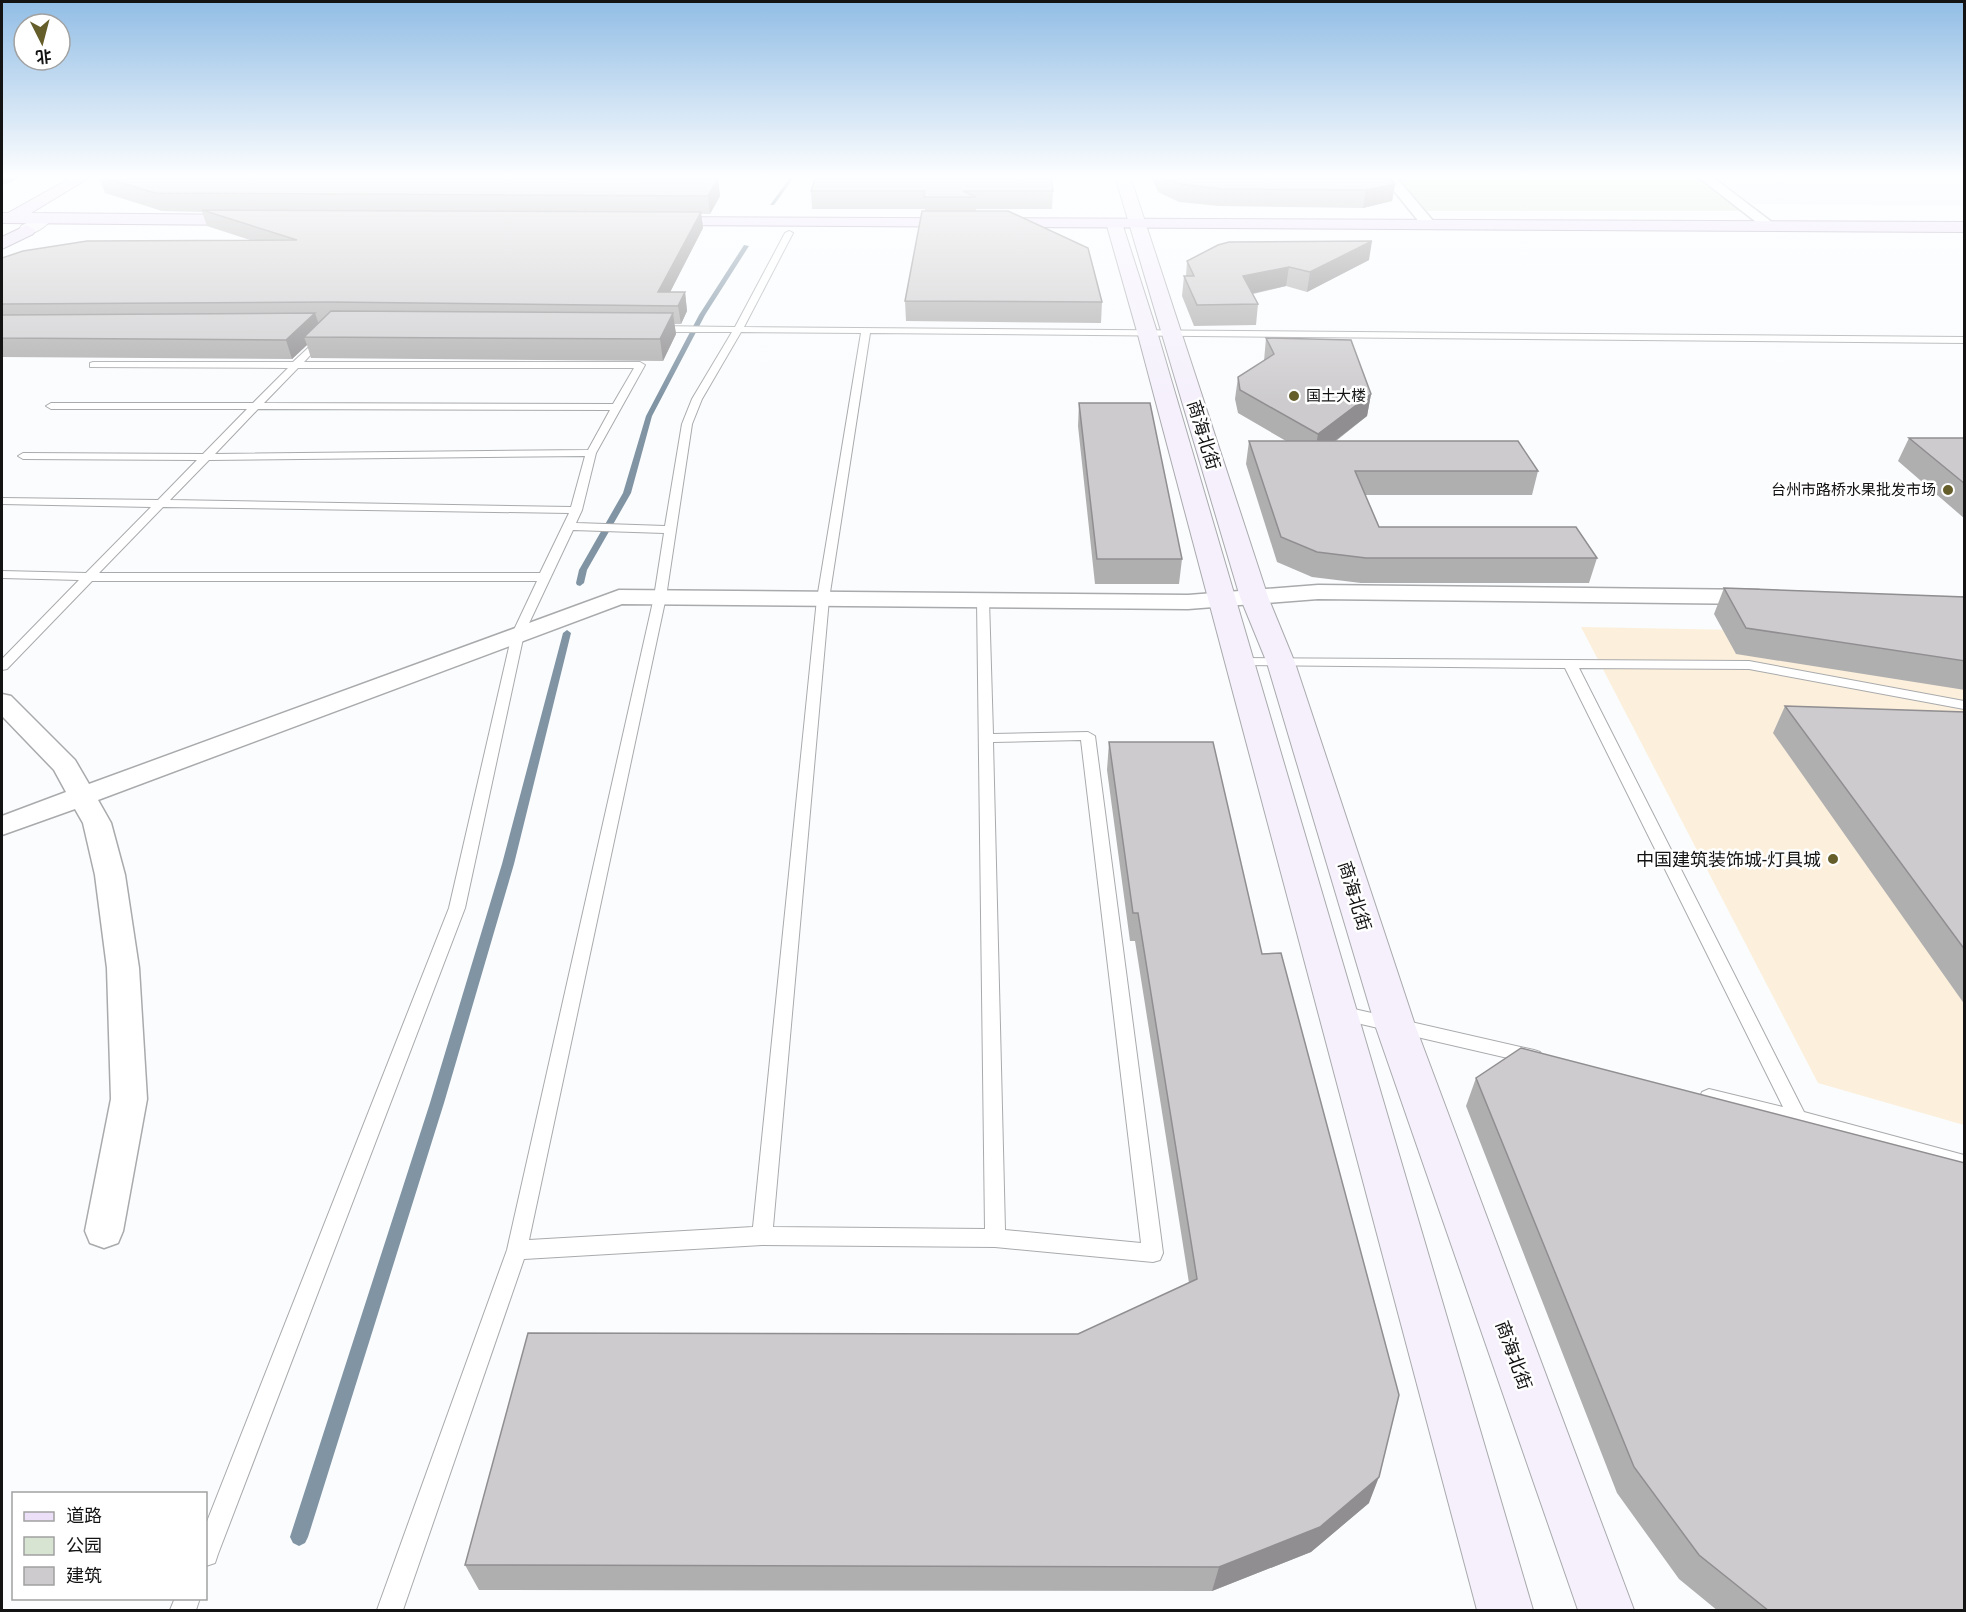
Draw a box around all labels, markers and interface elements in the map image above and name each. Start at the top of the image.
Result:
north arrow [12,12,72,72]
text: 北 [35,46,52,67]
place label: 国土大楼 [1306,387,1366,405]
marker: 国土大楼 [1287,389,1301,403]
street label: 商海北街 [1183,398,1225,472]
place label: 台州市路桥水果批发市场 [1771,481,1936,499]
marker: 台州市路桥水果批发市场 [1941,483,1955,497]
place label: 中国建筑装饰城-灯具城 [1636,849,1821,870]
marker: 中国建筑装饰城-灯具城 [1826,852,1840,866]
street label: 商海北街 [1334,859,1376,933]
street label: 商海北街 [1492,1318,1536,1392]
legend [12,1492,207,1600]
text: 道路 [66,1505,102,1526]
text: 公园 [66,1535,102,1556]
text: 建筑 [66,1565,102,1586]

